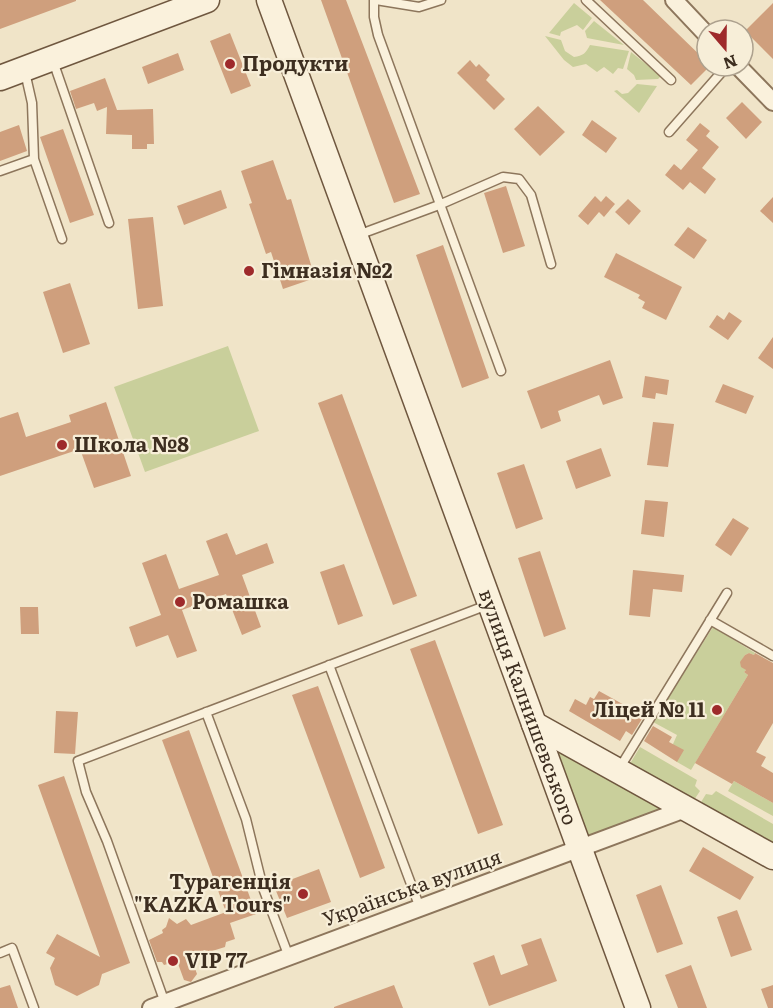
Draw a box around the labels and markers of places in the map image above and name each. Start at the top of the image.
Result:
place label: Продукти [242,47,349,77]
marker: Продукти [223,57,237,71]
place label: Гімназія №2 [261,254,393,284]
marker: Гімназія №2 [242,264,256,278]
place label: Школа №8 [74,428,189,458]
marker: Школа №8 [55,438,69,452]
place label: Ромашка [192,585,289,615]
marker: Ромашка [173,595,187,609]
place label: Ліцей № 11 [592,693,705,723]
marker: Ліцей № 11 [710,703,724,717]
place label: Турагенція "KAZKA Tours" [134,865,291,918]
marker: Турагенція "KAZKA Tours" [296,887,310,901]
place label: VIP 77 [185,944,247,974]
marker: VIP 77 [166,954,180,968]

